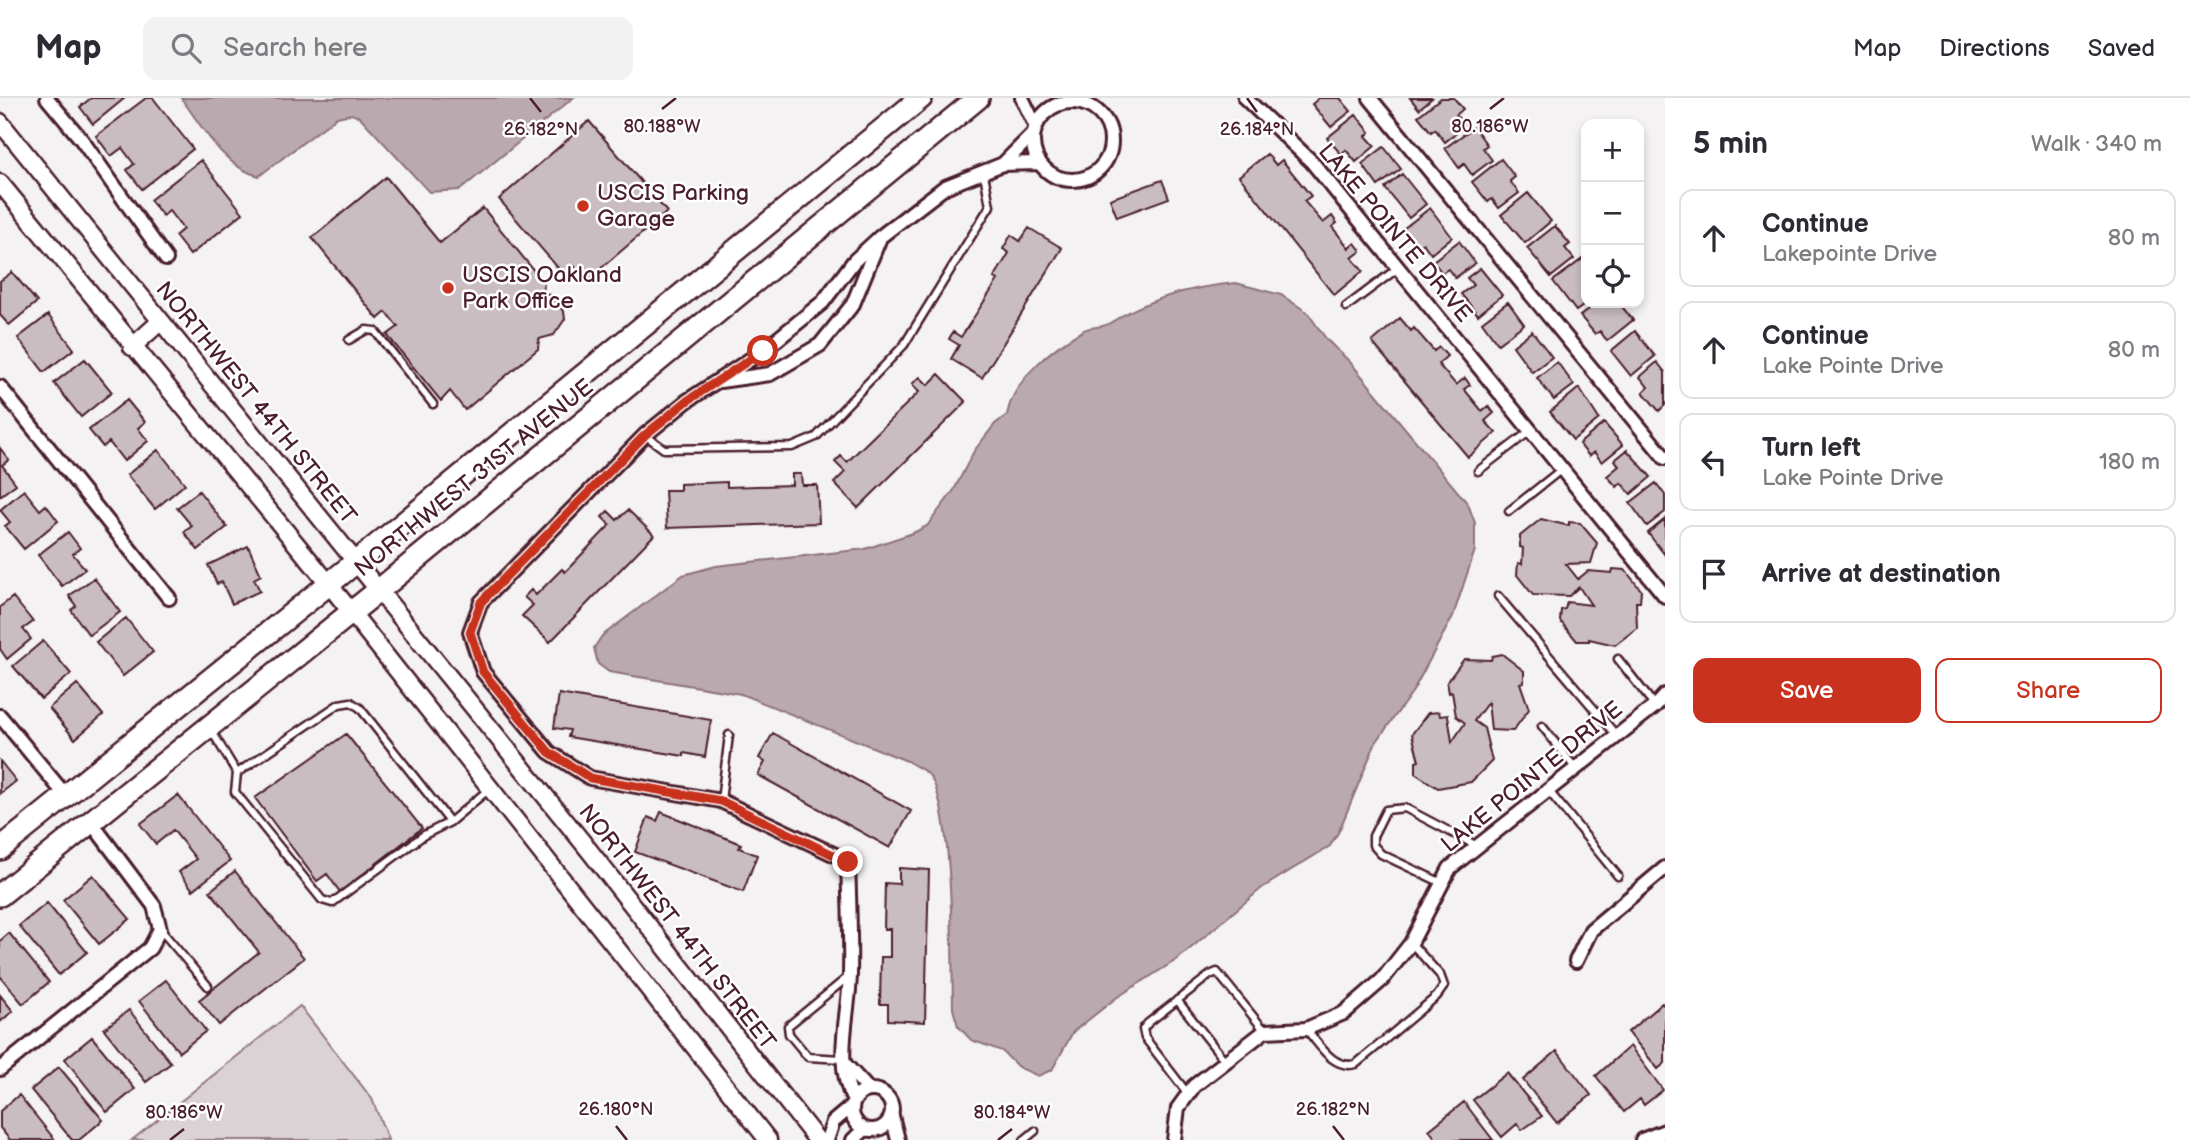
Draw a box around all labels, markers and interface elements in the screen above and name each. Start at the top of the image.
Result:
search box [143,17,633,80]
text: Map [35,28,101,68]
icon: search [167,29,205,67]
text: Search here [223,33,367,64]
text: Map [1853,34,1901,63]
text: Directions [1939,34,2050,63]
text: Saved [2088,34,2155,63]
text: 80.188°W [623,116,701,137]
text: 80.186°W [1451,116,1529,137]
text: 26.182°N [504,119,578,140]
text: 26.184°N [1220,119,1294,140]
map controls [1581,119,1644,308]
button: + [1581,119,1644,182]
text: 5 min [1693,126,1768,162]
text: Walk · 340 m [2031,130,2162,158]
street label: LAKE POINTE DRIVE [1312,138,1478,328]
place label: USCIS Parking Garage [597,179,749,233]
button: − [1581,182,1644,245]
marker: USCIS Parking Garage [575,198,591,214]
text: Continue [1762,209,1869,240]
icon: ahead [1695,219,1733,257]
text: 80 m [2108,224,2160,252]
text: Lakepointe Drive [1762,240,1937,268]
button: locate [1581,245,1644,308]
place label: USCIS Oakland Park Office [462,261,622,315]
street label: NORTHWEST 44TH STREET [149,276,363,530]
marker: USCIS Oakland Park Office [440,280,456,296]
text: Continue [1762,321,1869,352]
icon: ahead [1695,331,1733,369]
route start [747,335,778,366]
text: 80 m [2108,336,2160,364]
text: Lake Pointe Drive [1762,352,1944,380]
street label: NORTHWEST 31ST AVENUE [349,373,599,583]
text: Turn left [1762,433,1861,464]
icon: left [1695,443,1733,481]
text: 180 m [2099,448,2160,476]
text: Lake Pointe Drive [1762,464,1944,492]
icon: arrive [1695,555,1733,593]
text: Arrive at destination [1762,559,2001,590]
button: Save [1693,658,1921,723]
button: Share [1935,658,2162,723]
street label: LAKE POINTE DRIVE [1436,695,1628,859]
street label: NORTHWEST 44TH STREET [572,799,782,1055]
route end [832,846,863,877]
text: 26.180°N [578,1099,654,1120]
text: 26.182°N [1296,1099,1370,1120]
text: 80.186°W [145,1102,223,1123]
text: 80.184°W [973,1102,1051,1123]

